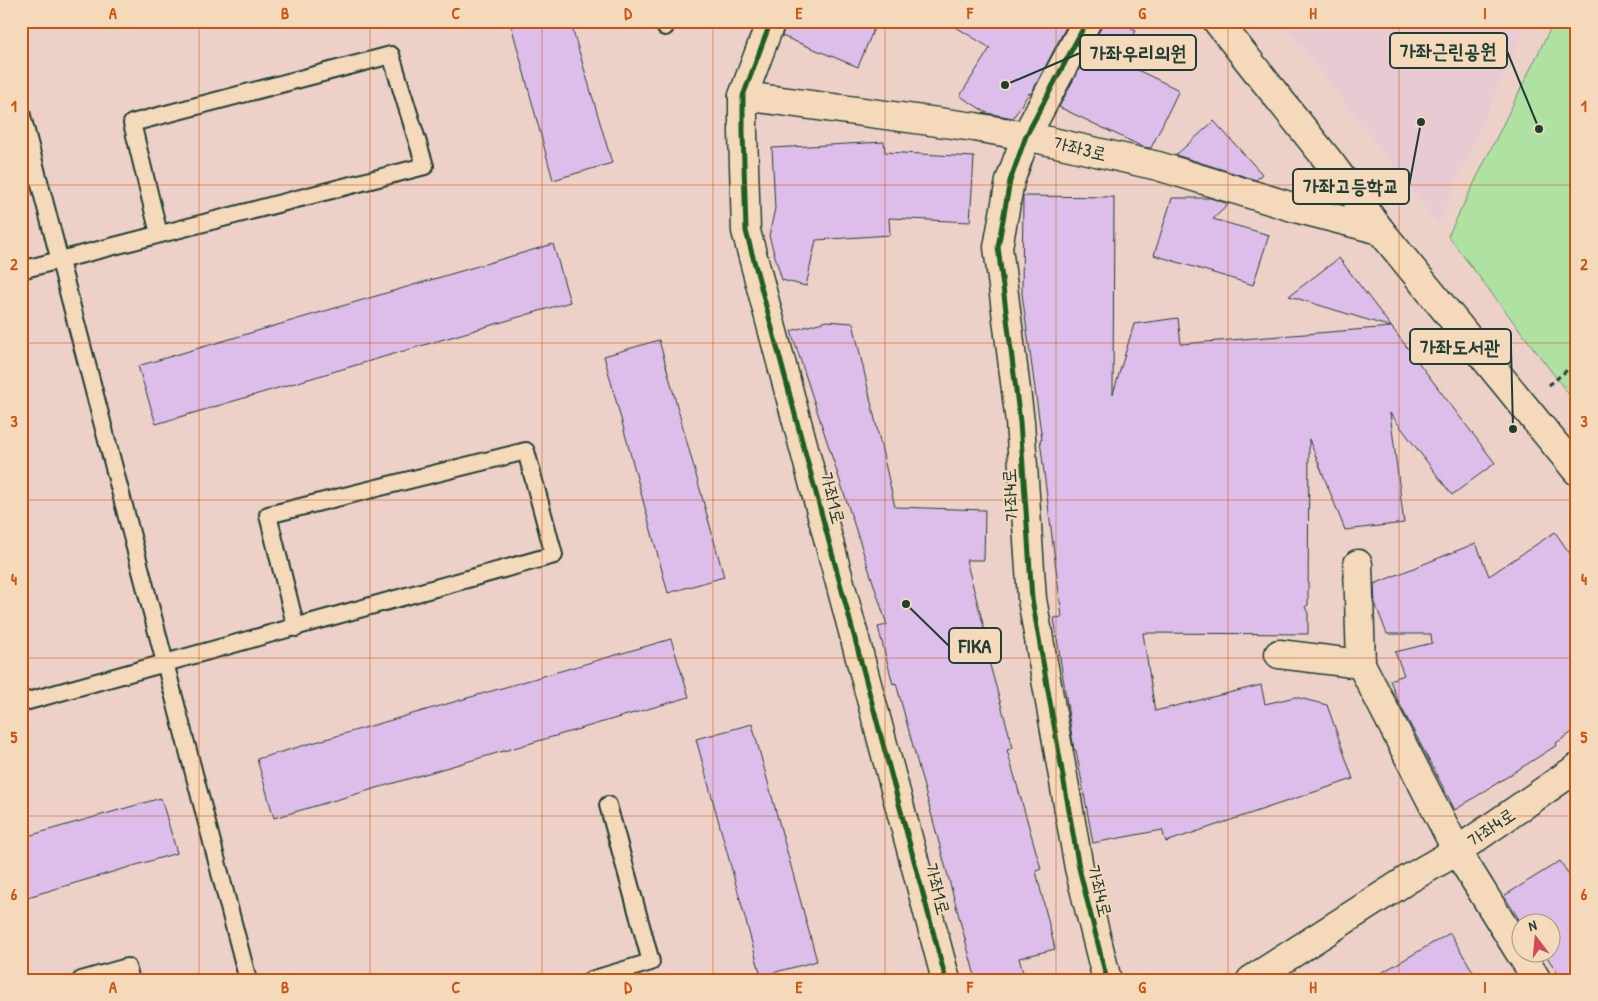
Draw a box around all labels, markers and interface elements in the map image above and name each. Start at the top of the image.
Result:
text: A [109,2,117,24]
text: B [281,2,289,24]
text: C [452,2,461,24]
text: D [624,2,632,24]
text: E [795,2,803,24]
text: F [966,2,974,24]
text: G [1138,2,1146,24]
text: H [1309,2,1317,24]
text: I [1483,2,1487,24]
callout: 가좌근린공원 [1390,33,1507,68]
callout: 가좌우리의원 [1080,35,1196,70]
text: 가좌근린공원 [1400,37,1496,64]
text: 가좌우리의원 [1090,39,1186,66]
text: 1 [11,95,17,117]
text: 1 [1581,95,1587,117]
street label: 가좌3로 [1051,129,1109,167]
callout: 가좌고등학교 [1293,169,1409,204]
text: 가좌고등학교 [1303,172,1399,199]
text: 2 [10,253,18,275]
text: 2 [1580,253,1588,275]
callout: 가좌도서관 [1410,329,1511,364]
text: 가좌도서관 [1420,333,1500,360]
text: 3 [10,410,18,432]
text: 3 [1580,410,1588,432]
street label: 가좌4로 [995,468,1025,522]
street label: 가좌1로 [814,469,852,527]
text: 4 [11,568,17,590]
text: 4 [1581,568,1587,590]
callout: FIKA [949,628,1001,663]
text: FIKA [958,632,991,659]
text: 5 [11,726,18,748]
text: 5 [1581,726,1588,748]
street label: 가좌4로 [1462,801,1520,853]
street label: 가좌1로 [919,860,957,918]
street label: 가좌4로 [1081,862,1119,920]
text: 6 [11,883,18,905]
text: 6 [1581,883,1588,905]
north arrow [1510,914,1560,964]
text: N [1526,915,1539,935]
text: A [109,976,117,998]
text: B [281,976,289,998]
text: C [452,976,461,998]
text: D [624,976,632,998]
text: E [795,976,803,998]
text: F [966,976,974,998]
text: G [1138,976,1146,998]
text: H [1309,976,1317,998]
text: I [1483,976,1487,998]

